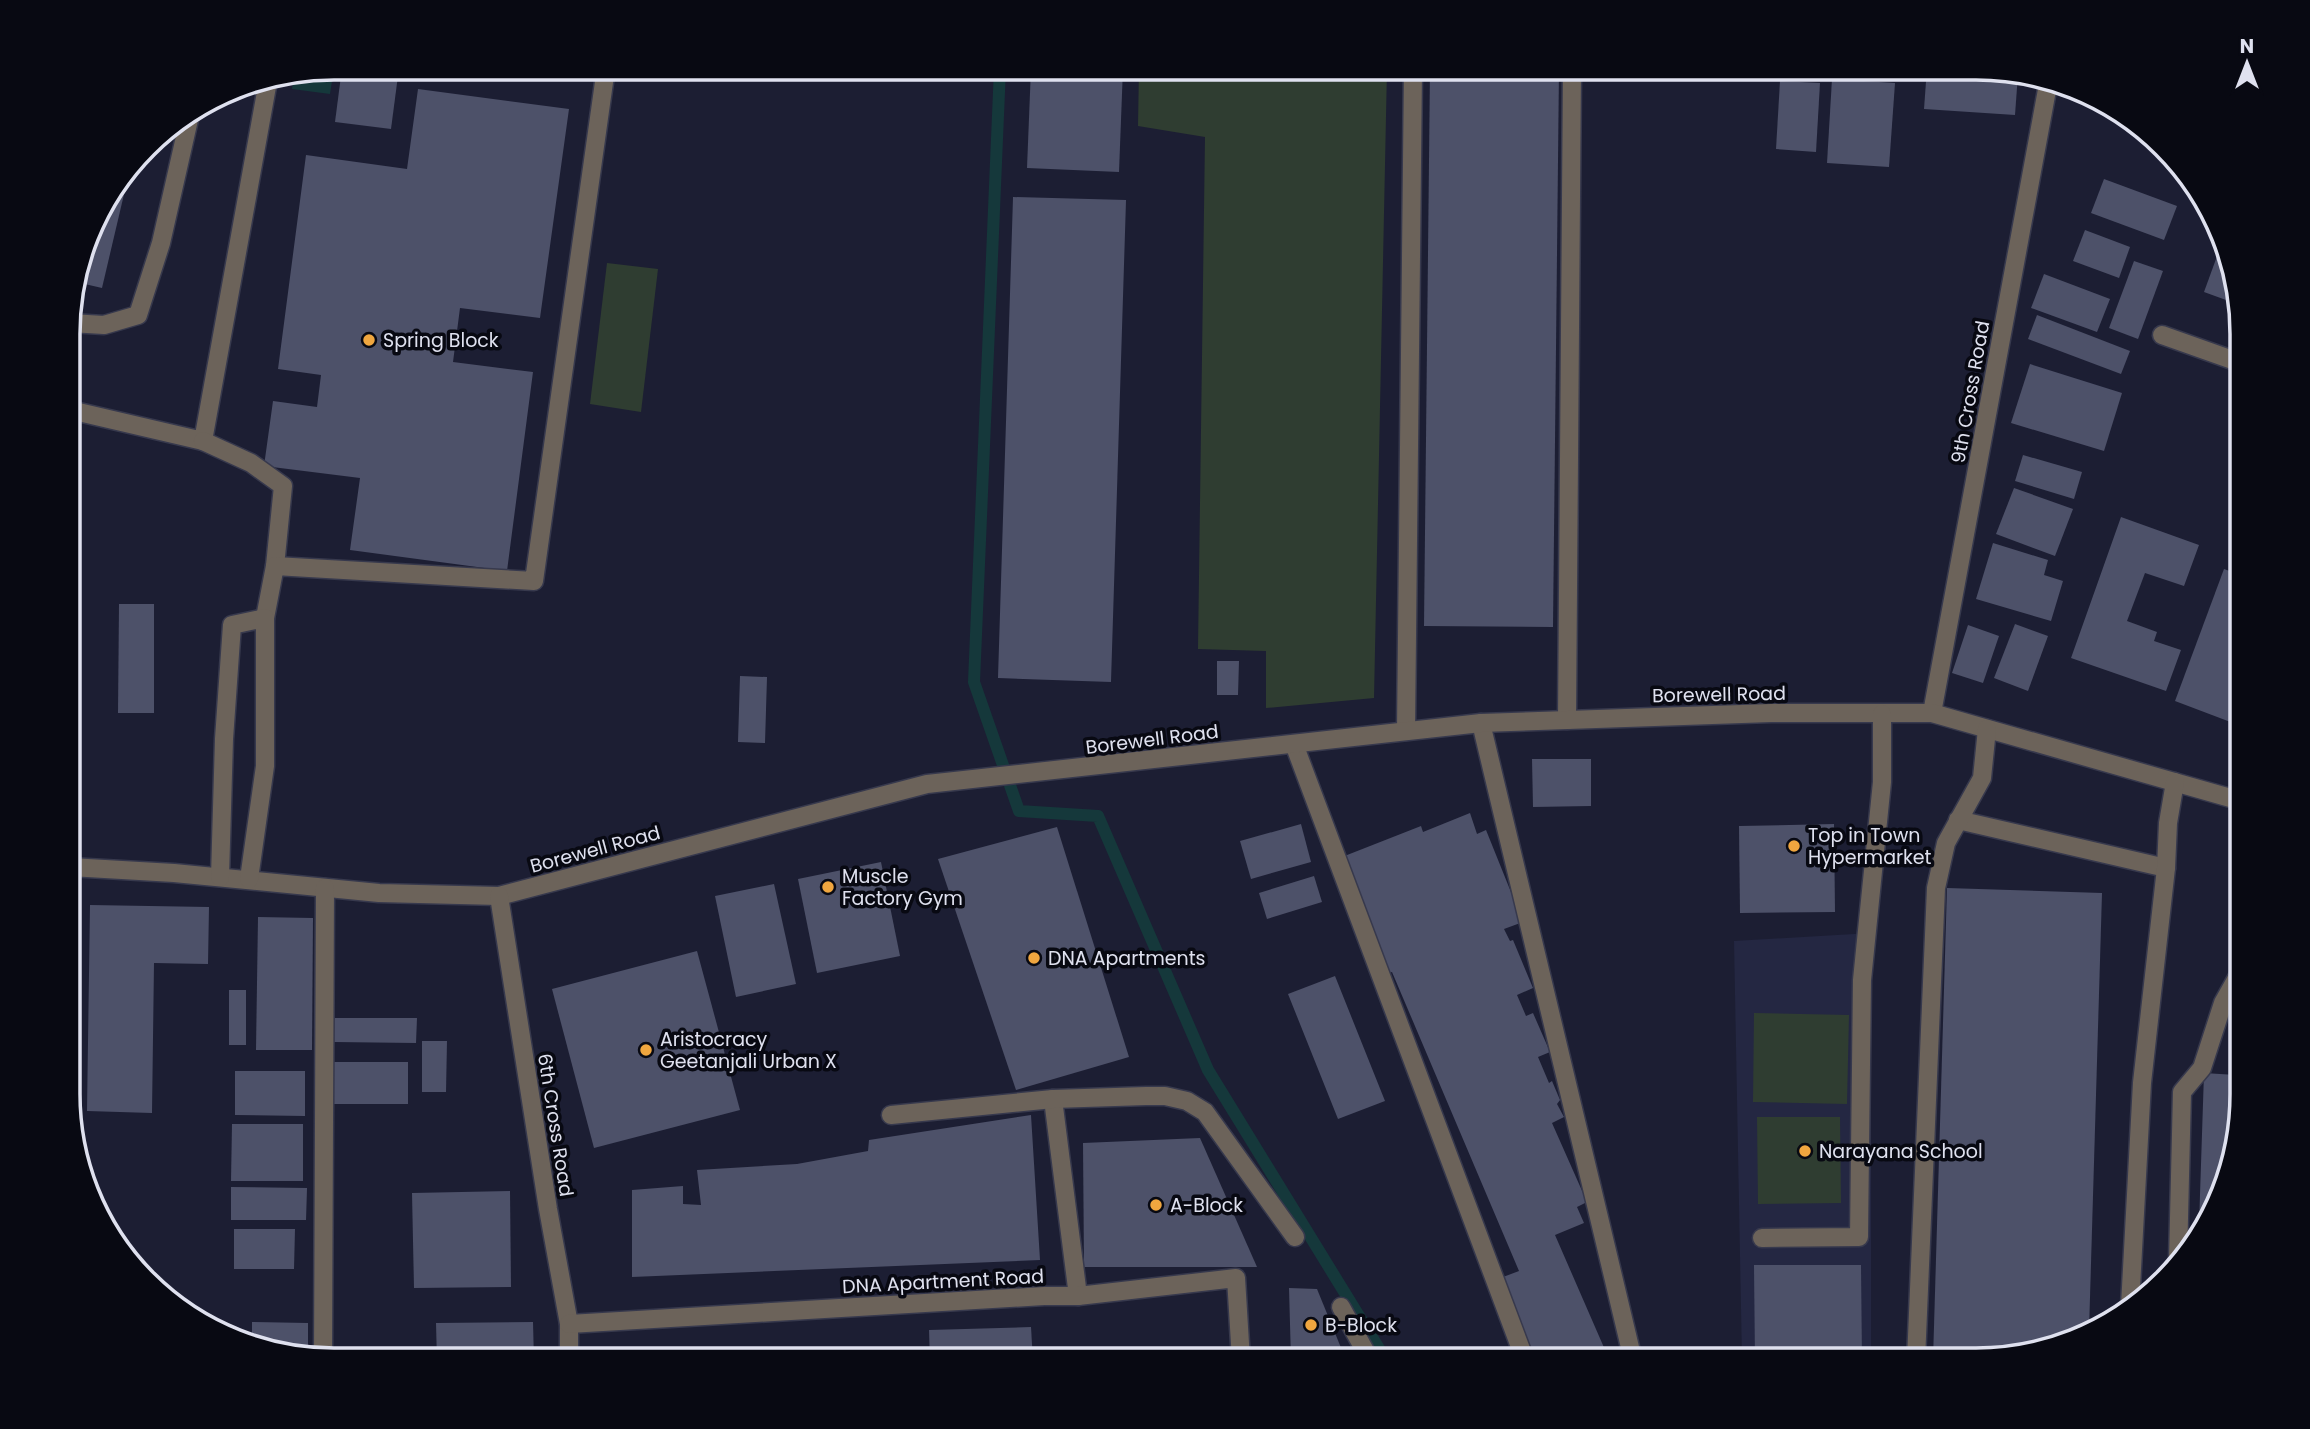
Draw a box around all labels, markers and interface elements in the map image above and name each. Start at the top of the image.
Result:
north arrow [2212,28,2282,98]
text: N [2240,33,2254,60]
street label: 9th Cross Road [1945,319,1996,466]
place label: Spring Block [383,327,499,354]
marker: Spring Block [361,332,377,348]
street label: Borewell Road [1652,680,1786,709]
street label: Borewell Road [1084,718,1220,761]
street label: Borewell Road [527,819,663,880]
place label: Top in Town Hypermarket [1808,822,1932,871]
marker: Top in Town Hypermarket [1786,838,1802,854]
place label: Muscle Factory Gym [842,863,963,912]
marker: Muscle Factory Gym [820,879,836,895]
place label: DNA Apartments [1048,945,1206,972]
marker: DNA Apartments [1026,950,1042,966]
place label: Aristocracy Geetanjali Urban X [660,1026,837,1075]
marker: Aristocracy Geetanjali Urban X [638,1042,654,1058]
street label: 6th Cross Road [531,1052,580,1199]
place label: Narayana School [1819,1138,1983,1165]
marker: Narayana School [1797,1143,1813,1159]
place label: A-Block [1170,1192,1243,1219]
marker: A-Block [1148,1197,1164,1213]
street label: DNA Apartment Road [841,1263,1045,1300]
place label: B-Block [1325,1312,1397,1339]
marker: B-Block [1303,1317,1319,1333]

